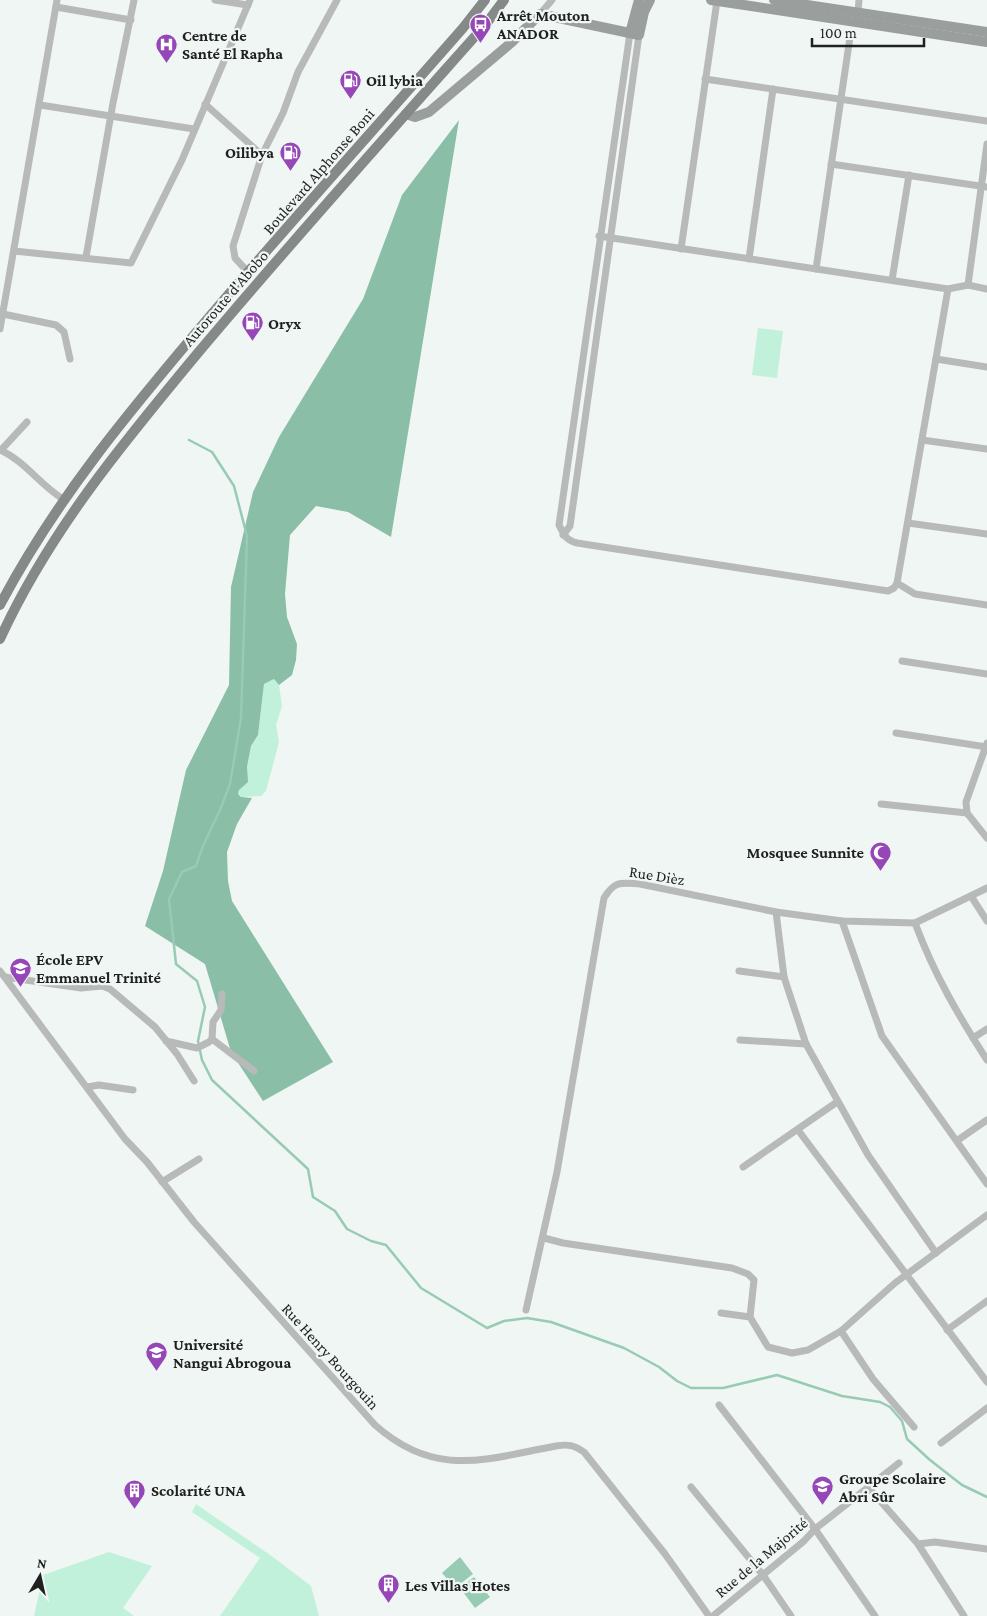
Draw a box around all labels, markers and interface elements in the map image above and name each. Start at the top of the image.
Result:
place label: Arrêt Mouton ANADOR [496,7,590,42]
bus stop icon: Arrêt Mouton ANADOR [469,12,493,43]
scale bar [812,15,924,47]
text: 100 m [820,25,857,41]
place label: Centre de Santé El Rapha [182,27,283,62]
hospital icon: Centre de Santé El Rapha [154,32,178,63]
fuel station icon: Oil lybia [338,68,362,99]
place label: Oil lybia [366,72,423,89]
street label: Boulevard Alphonse Boni [259,105,378,238]
fuel station icon: Oilibya [278,140,302,171]
place label: Oilibya [225,144,274,161]
street label: Autoroute d'Abobo [179,247,271,350]
fuel station icon: Oryx [240,311,264,342]
place label: Oryx [268,315,302,332]
mosque icon: Mosquee Sunnite [868,840,892,871]
place label: Mosquee Sunnite [747,844,865,861]
street label: Rue Dièz [628,863,686,888]
place label: École EPV Emmanuel Trinité [36,951,161,986]
school or university icon: École EPV Emmanuel Trinité [8,956,32,987]
street label: Rue Henry Bourgouin [278,1300,383,1414]
place label: Université Nangui Abrogoua [173,1336,291,1371]
school or university icon: Université Nangui Abrogoua [145,1341,169,1372]
place label: Groupe Scolaire Abri Sûr [838,1470,947,1505]
school or university icon: Groupe Scolaire Abri Sûr [811,1475,835,1506]
building icon: Scolarité UNA [123,1478,147,1509]
place label: Scolarité UNA [151,1482,246,1499]
street label: Rue de la Majorité [712,1514,811,1602]
north arrow [15,1551,65,1601]
text: N [36,1555,48,1572]
building icon: Les Villas Hotes [377,1573,401,1604]
place label: Les Villas Hotes [405,1577,511,1594]

